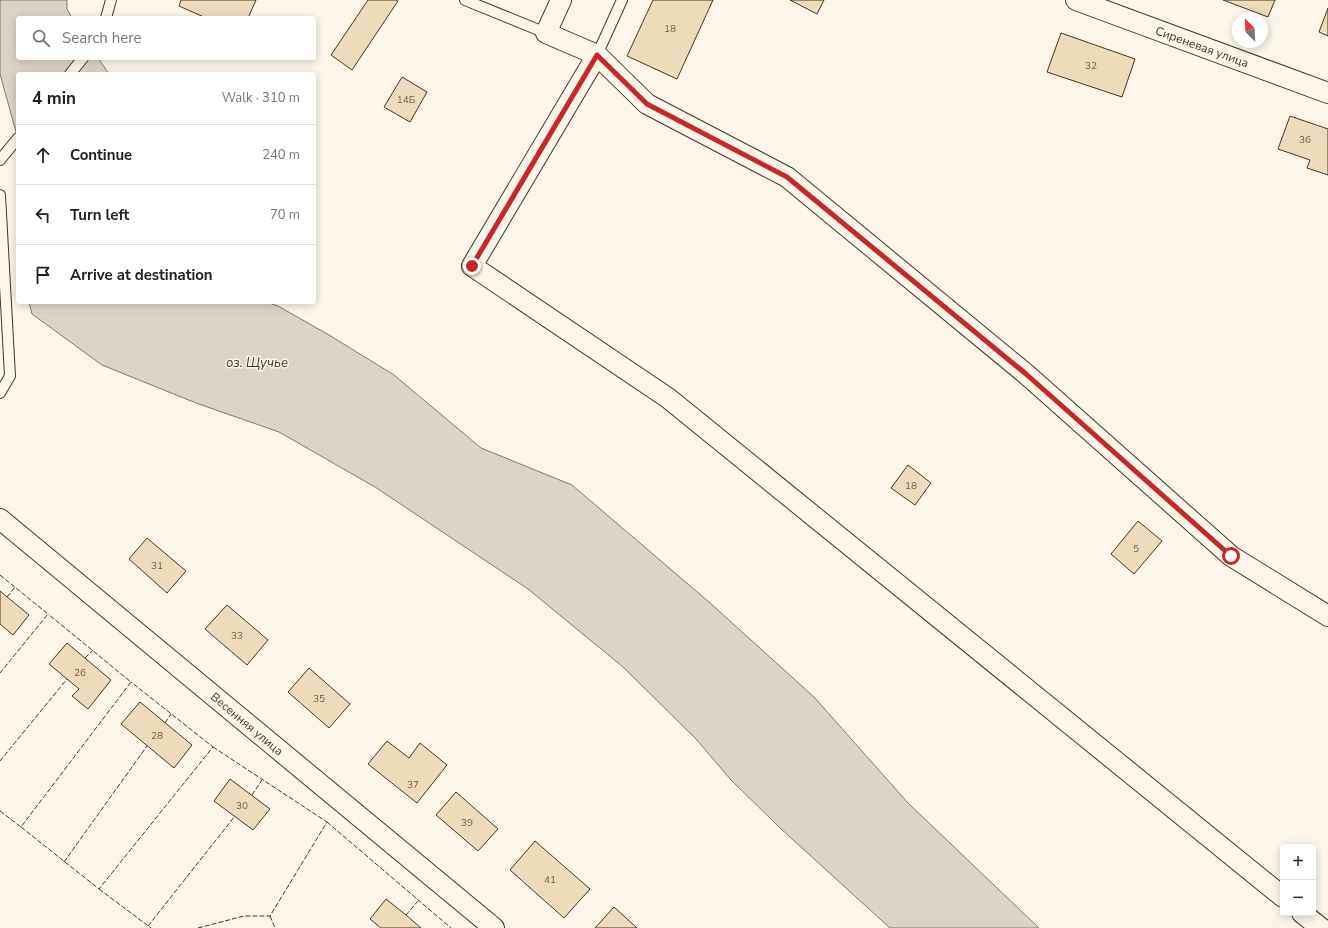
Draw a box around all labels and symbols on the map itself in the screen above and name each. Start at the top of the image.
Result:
north arrow [1232,12,1268,48]
house number: 18 [664,22,676,36]
street label: Сиреневая улица [1153,23,1251,71]
house number: 32 [1085,59,1097,73]
house number: 14Б [397,93,416,107]
house number: 36 [1299,133,1311,147]
route end [463,257,481,275]
water label: оз. Щучье [226,354,288,372]
house number: 18 [905,479,917,493]
house number: 5 [1133,542,1139,556]
route start [1222,547,1240,565]
house number: 31 [151,559,163,573]
house number: 33 [231,629,243,643]
house number: 26 [74,666,86,680]
street label: Весенняя улица [207,689,287,759]
house number: 35 [313,692,325,706]
house number: 28 [151,729,163,743]
house number: 37 [407,778,419,792]
house number: 30 [236,799,248,813]
house number: 39 [461,816,473,830]
house number: 41 [544,873,556,887]

